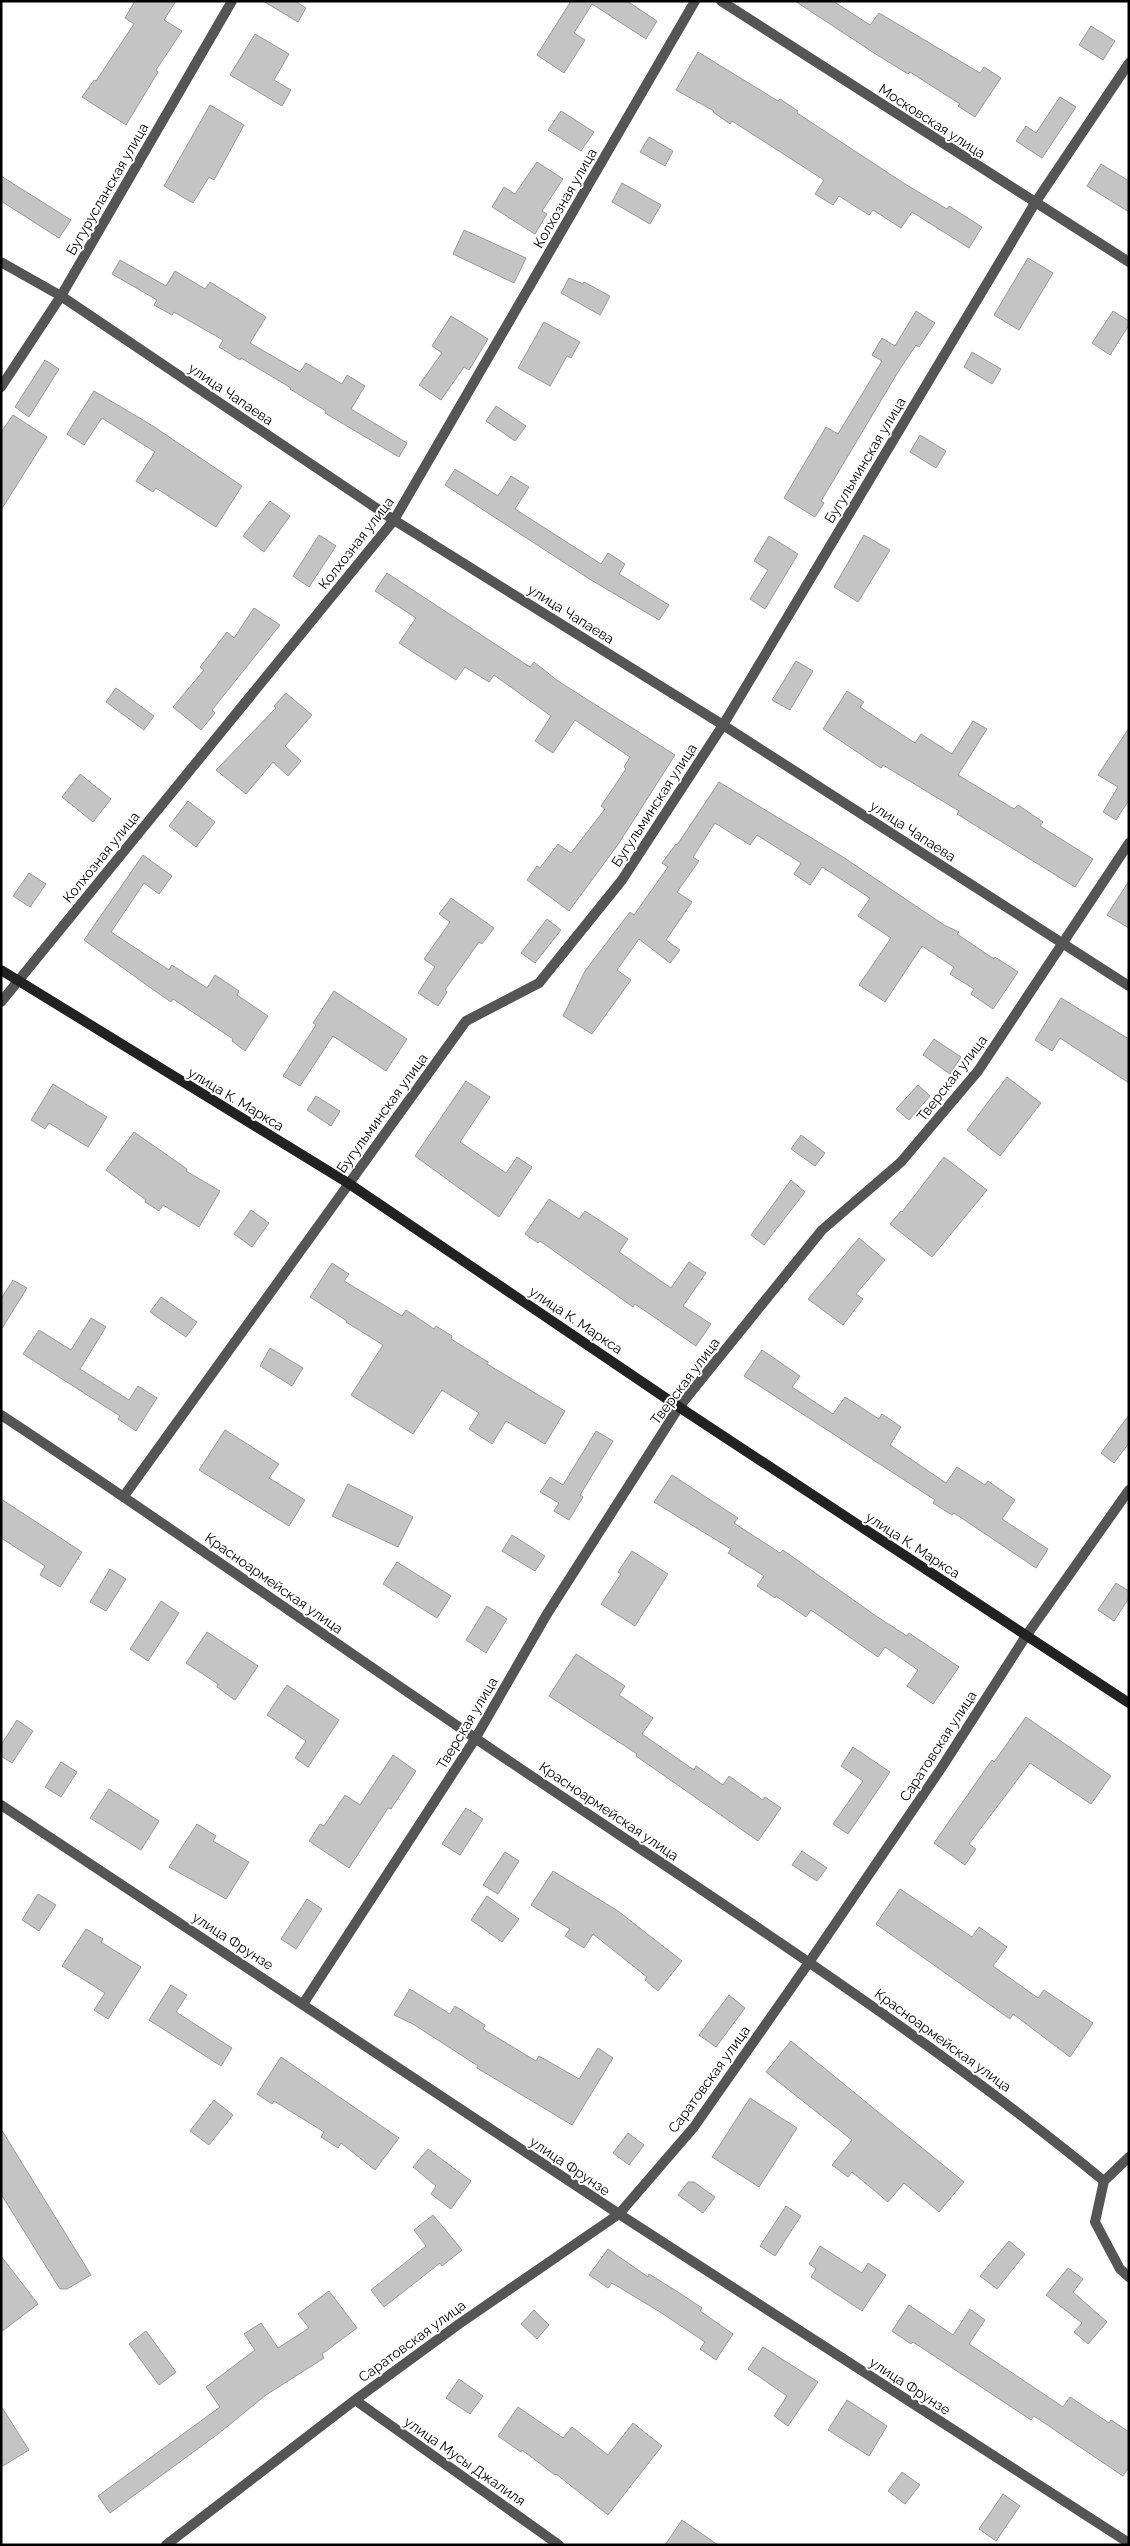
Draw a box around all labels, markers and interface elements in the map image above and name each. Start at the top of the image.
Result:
street label: Московская улица [876,81,988,161]
street label: Бугурусланская улица [63,120,151,258]
street label: Колхозная улица [530,145,600,251]
street label: улица Чапаева [186,360,276,428]
street label: Бугульминская улица [821,394,909,526]
street label: Колхозная улица [315,494,397,592]
street label: улица Чапаева [525,581,617,647]
street label: Бугульминская улица [608,740,700,870]
street label: улица Чапаева [867,797,959,865]
street label: Колхозная улица [59,808,143,906]
street label: Тверская улица [914,1032,990,1124]
street label: Бугульминская улица [333,1050,431,1176]
street label: улица К. Маркса [185,1064,287,1134]
street label: улица К. Маркса [526,1283,626,1357]
street label: Тверская улица [647,1335,723,1427]
street label: улица К. Маркса [863,1509,963,1581]
street label: Красноармейская улица [202,1529,346,1637]
street label: Тверская улица [433,1674,501,1772]
street label: Саратовская улица [896,1688,980,1804]
street label: Красноармейская улица [536,1758,682,1864]
street label: улица Фрунзе [190,1909,276,1973]
street label: Красноармейская улица [872,1985,1014,2095]
street label: Саратовская улица [665,2022,753,2136]
street label: улица Фрунзе [527,2133,613,2199]
street label: Саратовская улица [355,2297,469,2385]
street label: улица Фрунзе [867,2354,953,2418]
street label: улица Мусы Джалиля [401,2413,529,2509]

